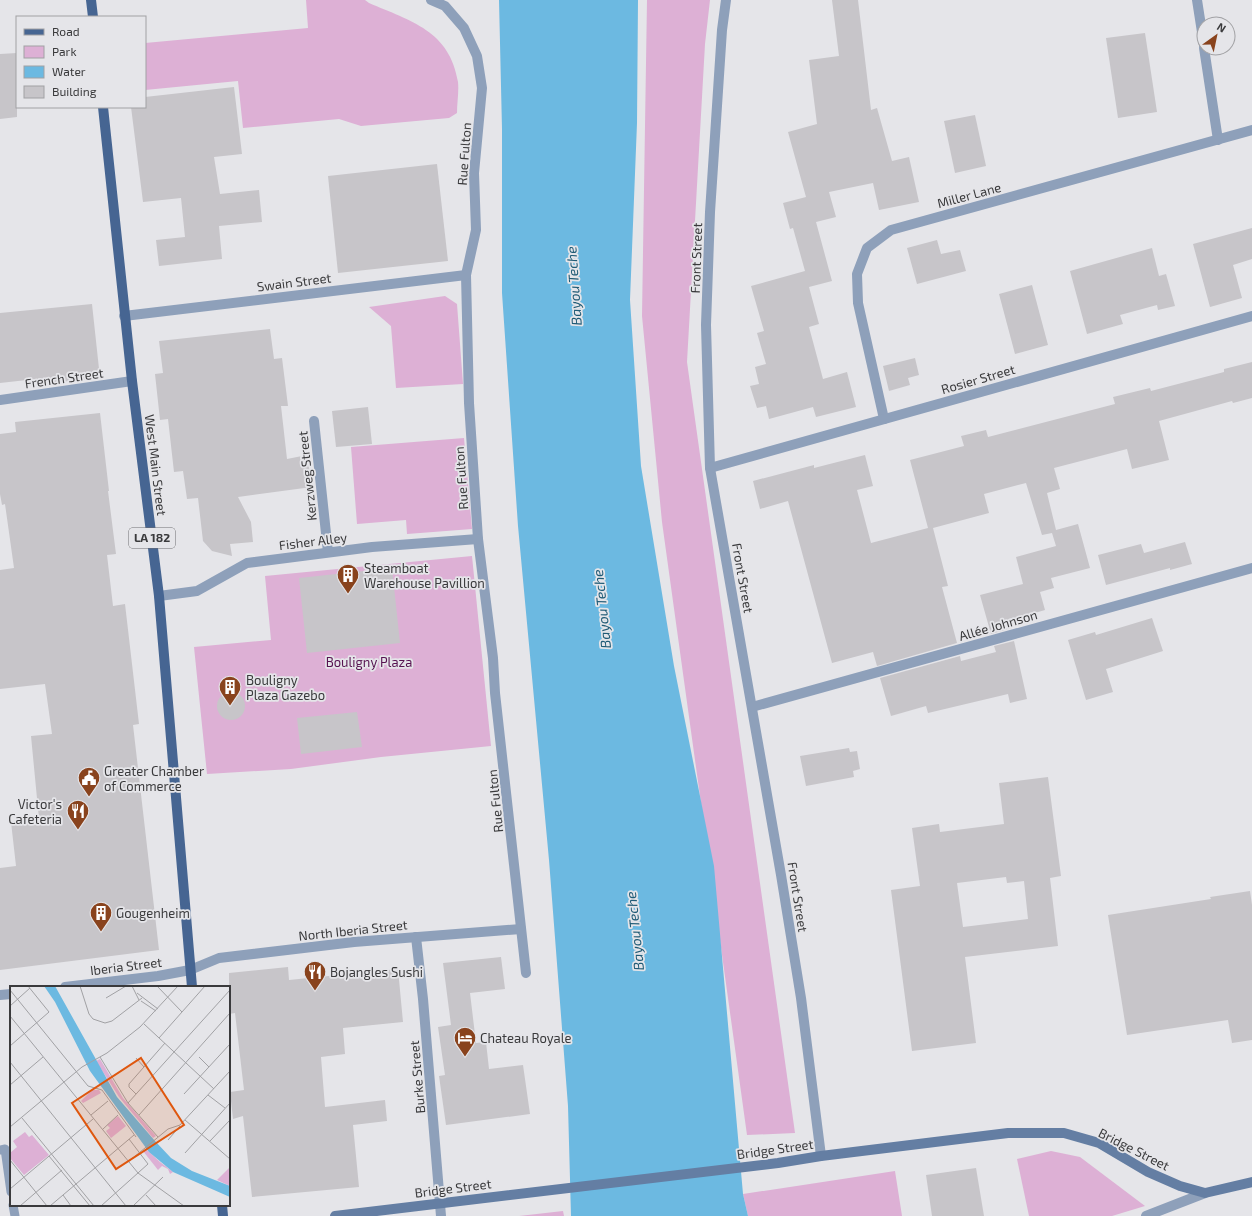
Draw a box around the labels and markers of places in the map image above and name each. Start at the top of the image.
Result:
place label: Steamboat Warehouse Pavillion [364,560,485,591]
building icon: Steamboat Warehouse Pavillion [335,562,361,595]
place label: Bouligny Plaza Gazebo [246,672,325,703]
building icon: Bouligny Plaza Gazebo [217,674,243,707]
place label: Greater Chamber of Commerce [104,763,204,794]
public building icon: Greater Chamber of Commerce [76,765,102,798]
place label: Victor's Cafeteria [8,796,62,827]
restaurant icon: Victor's Cafeteria [65,798,91,831]
building icon: Gougenheim [88,900,114,933]
place label: Gougenheim [116,905,190,921]
restaurant icon: Bojangles Sushi [302,959,328,992]
place label: Bojangles Sushi [330,964,423,980]
hotel icon: Chateau Royale [452,1025,478,1058]
place label: Chateau Royale [480,1030,572,1046]

